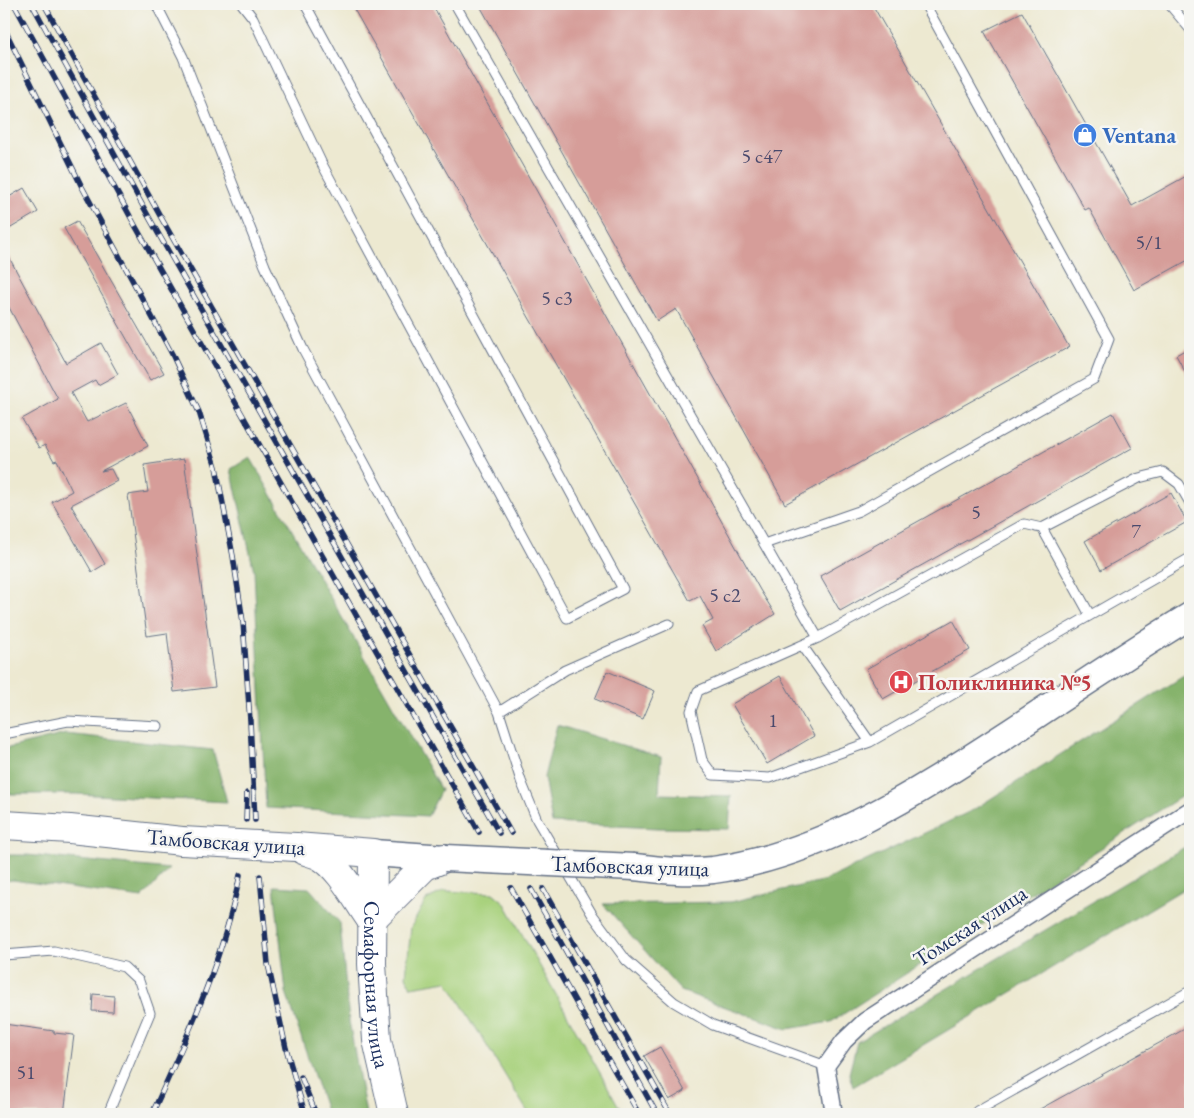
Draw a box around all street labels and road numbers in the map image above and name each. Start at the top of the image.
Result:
street label: Тамбовская улица [146,822,306,862]
street label: Тамбовская улица [550,849,710,883]
street label: Томская улица [908,878,1033,974]
street label: Семафорная улица [357,901,398,1071]

